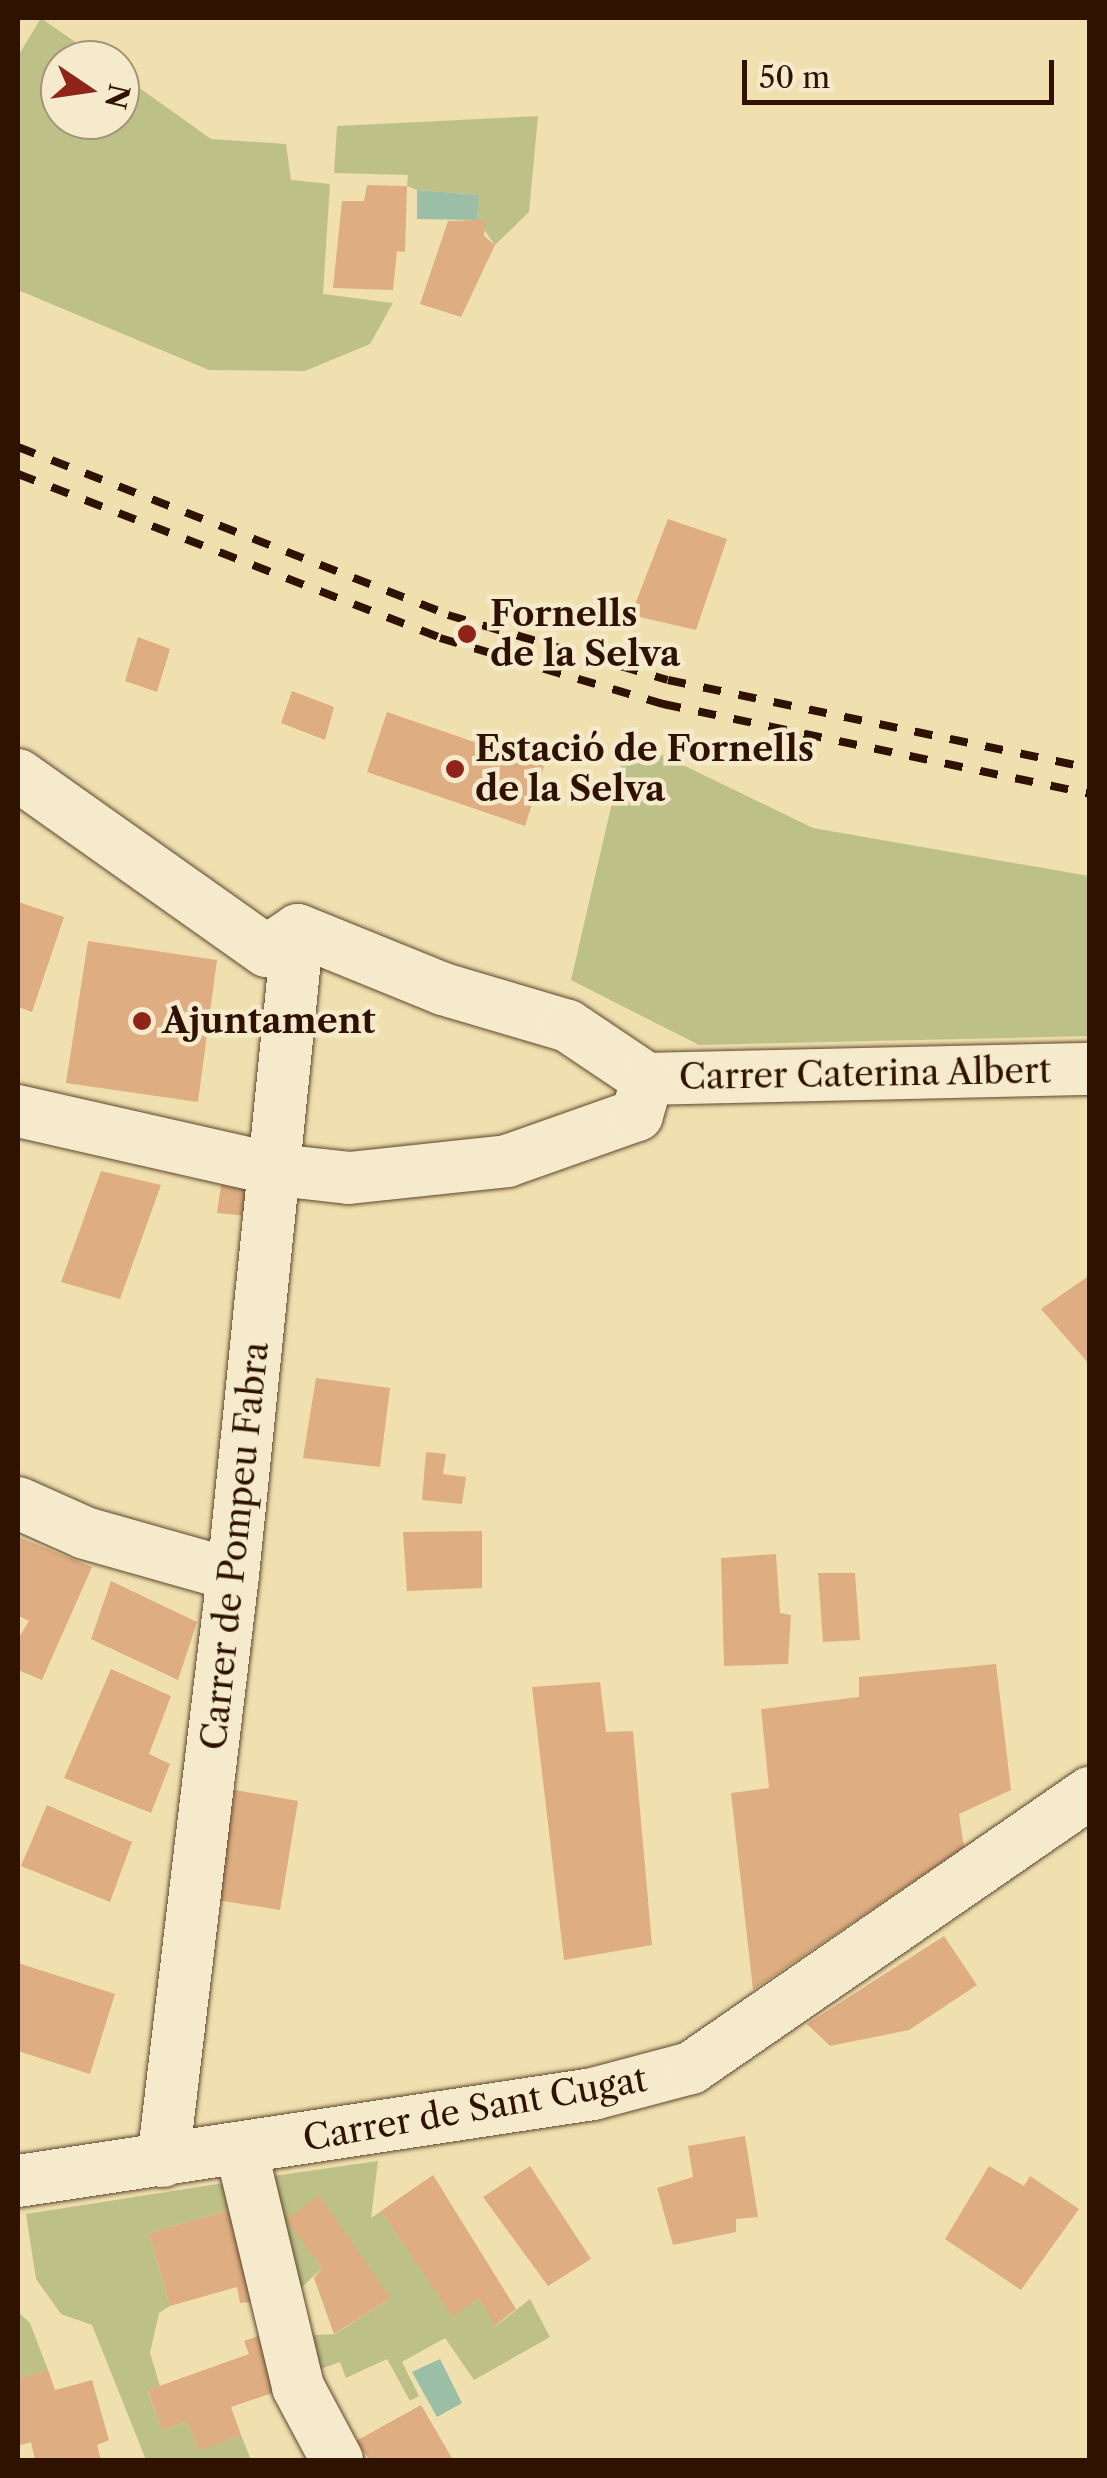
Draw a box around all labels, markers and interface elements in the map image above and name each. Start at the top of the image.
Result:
north arrow [40,40,140,140]
scale bar [747,40,1060,102]
text: 50 m [759,59,830,96]
text: N [98,81,137,112]
place label: Fornells de la Selva [490,593,681,675]
marker: Fornells de la Selva [454,621,480,647]
place label: Estació de Fornells de la Selva [475,728,814,810]
marker: Estació de Fornells de la Selva [444,758,466,780]
place label: Ajuntament [162,1000,376,1042]
marker: Ajuntament [131,1010,153,1032]
street label: Carrer Caterina Albert [677,1050,1053,1098]
street label: Carrer de Pompeu Fabra [193,1340,277,1752]
street label: Carrer de Sant Cugat [300,2058,650,2160]

